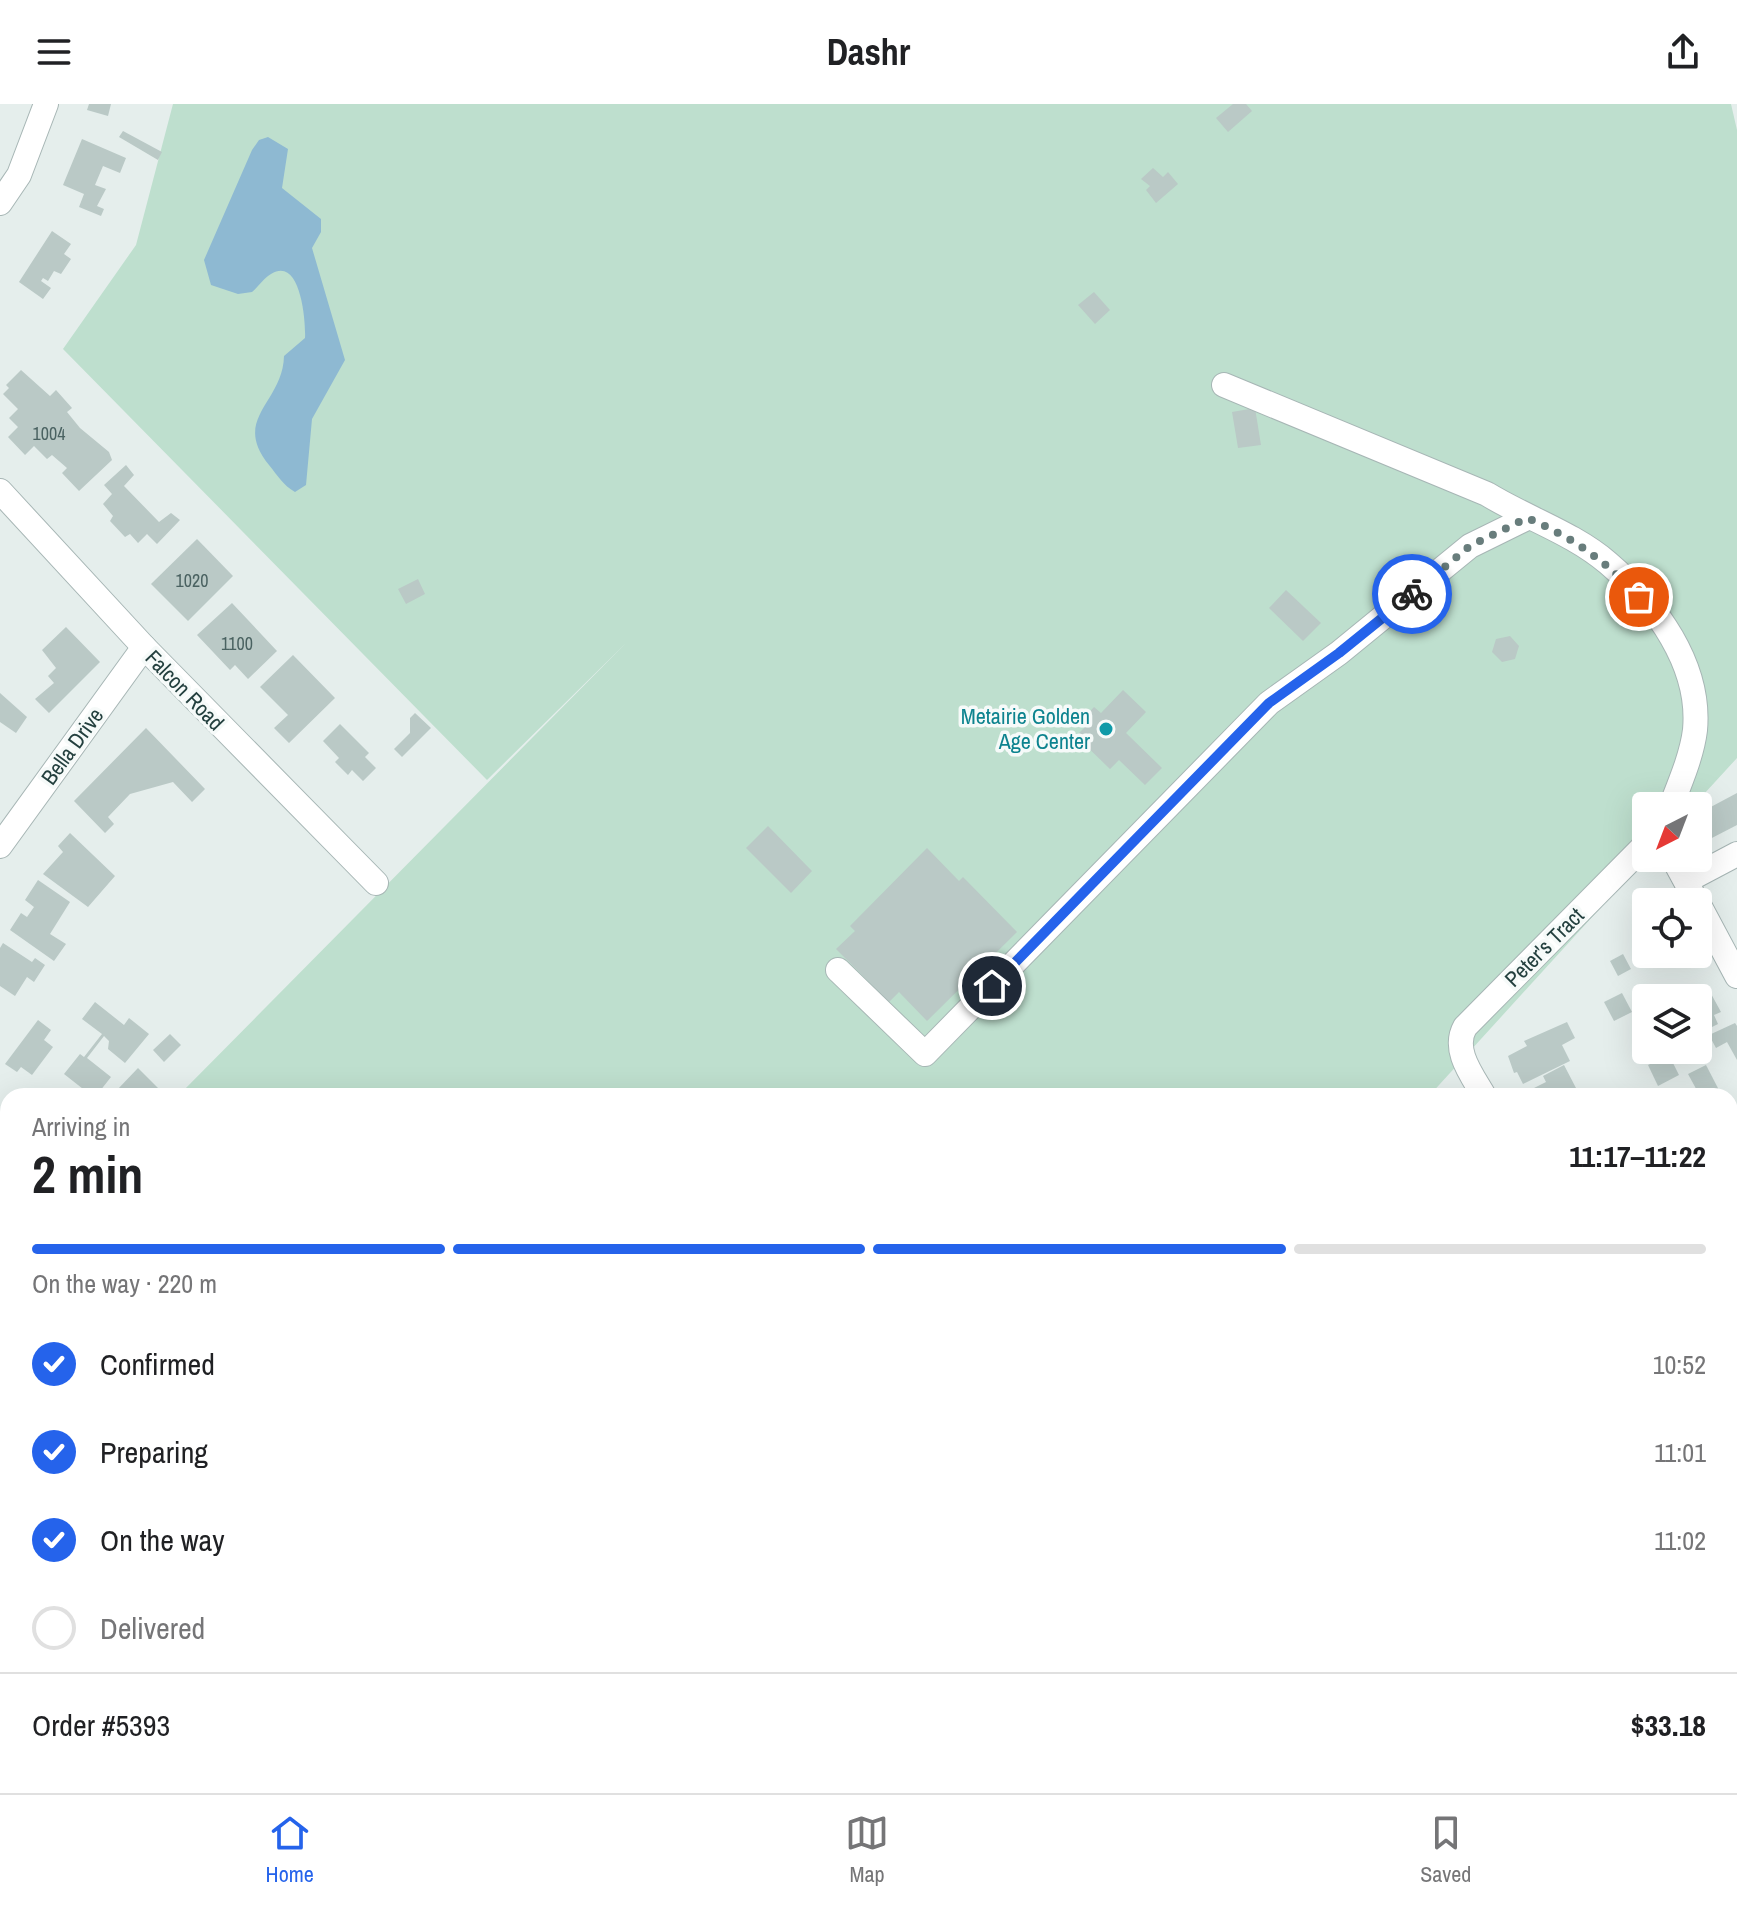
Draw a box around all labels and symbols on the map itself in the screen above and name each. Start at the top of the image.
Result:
house number: 1004 [33,421,65,446]
courier [1372,554,1452,634]
pin [1605,563,1673,631]
house number: 1020 [176,568,208,593]
house number: 1100 [221,631,253,656]
street label: Falcon Road [139,643,231,737]
street label: Bella Drive [34,701,110,791]
place label: Metairie Golden Age Center [961,701,1090,756]
marker: Metairie Golden Age Center [1097,720,1115,738]
north arrow [1632,792,1712,872]
street label: Peter's Tract [1498,901,1590,993]
pin [958,952,1026,1020]

